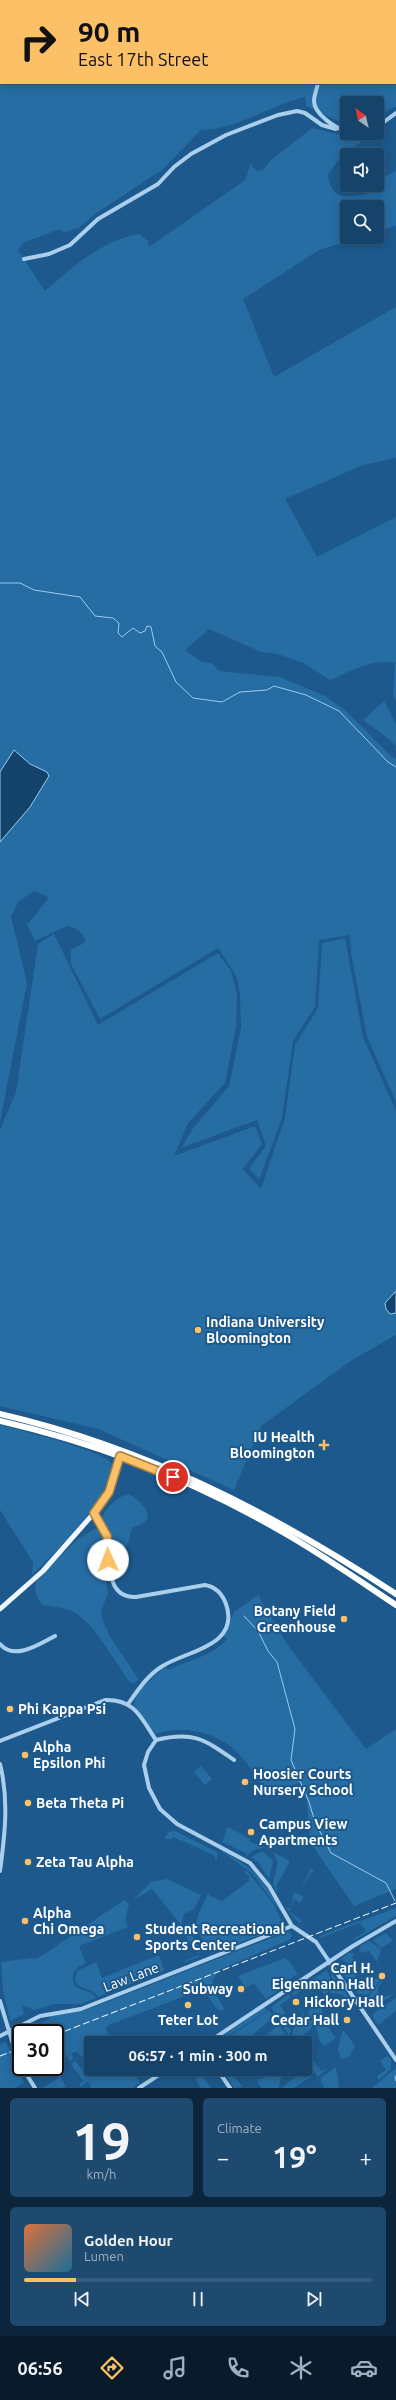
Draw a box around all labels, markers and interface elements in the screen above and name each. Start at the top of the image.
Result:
icon: right [12,16,64,68]
text: 90 m [78,16,140,47]
text: East 17th Street [78,49,208,69]
north arrow [340,96,384,140]
map controls [340,96,384,244]
button: sound [340,148,384,192]
button: search [340,200,384,244]
place label: Indiana University Bloomington [206,1314,325,1346]
marker: Indiana University Bloomington [193,1325,203,1335]
place label: IU Health Bloomington [230,1429,315,1461]
marker: IU Health Bloomington [318,1439,330,1451]
pin [156,1460,190,1494]
icon: arrive [162,1466,184,1488]
position arrow [87,1539,129,1581]
place label: Botany Field Greenhouse [254,1603,336,1635]
marker: Botany Field Greenhouse [339,1614,349,1624]
place label: Phi Kappa Psi [18,1701,106,1717]
marker: Phi Kappa Psi [5,1704,15,1714]
place label: Alpha Epsilon Phi [33,1739,105,1771]
marker: Alpha Epsilon Phi [20,1750,30,1760]
place label: Hoosier Courts Nursery School [253,1766,353,1798]
marker: Hoosier Courts Nursery School [240,1777,250,1787]
place label: Beta Theta Pi [36,1795,124,1811]
marker: Beta Theta Pi [23,1798,33,1808]
place label: Campus View Apartments [259,1816,347,1848]
marker: Campus View Apartments [246,1827,256,1837]
place label: Zeta Tau Alpha [36,1854,134,1870]
marker: Zeta Tau Alpha [23,1857,33,1867]
place label: Alpha Chi Omega [33,1905,104,1937]
marker: Alpha Chi Omega [20,1916,30,1926]
place label: Student Recreational Sports Center [145,1921,285,1953]
marker: Student Recreational Sports Center [132,1932,142,1942]
street label: Law Lane [101,1959,161,1995]
place label: Carl H. Eigenmann Hall [272,1960,374,1992]
marker: Carl H. Eigenmann Hall [377,1971,387,1981]
place label: Subway [183,1981,234,1997]
marker: Subway [236,1984,246,1994]
place label: Hickory Hall [304,1994,384,2010]
marker: Hickory Hall [291,1997,301,2007]
marker: Teter Lot [183,2000,193,2010]
place label: Teter Lot [158,2012,218,2028]
place label: Cedar Hall [271,2012,339,2028]
marker: Cedar Hall [342,2015,352,2025]
speed limit sign: 30 [12,2024,64,2076]
text: 06:57 · 1 min · 300 m [129,2047,267,2064]
text: 19 [72,2112,131,2170]
text: Climate [217,2121,262,2135]
text: 19° [272,2140,317,2174]
text: − [217,2145,229,2170]
text: + [360,2145,372,2170]
text: km/h [86,2167,117,2181]
text: Golden Hour [84,2232,173,2249]
text: Lumen [84,2249,124,2263]
icon: previous [71,2288,93,2310]
icon: pause [187,2288,209,2310]
icon: next [303,2288,325,2310]
icon: directions [98,2354,126,2382]
icon: music [161,2354,189,2382]
icon: phone [224,2354,252,2382]
icon: climate [287,2354,315,2382]
icon: car [350,2354,378,2382]
text: 06:56 [18,2358,63,2378]

